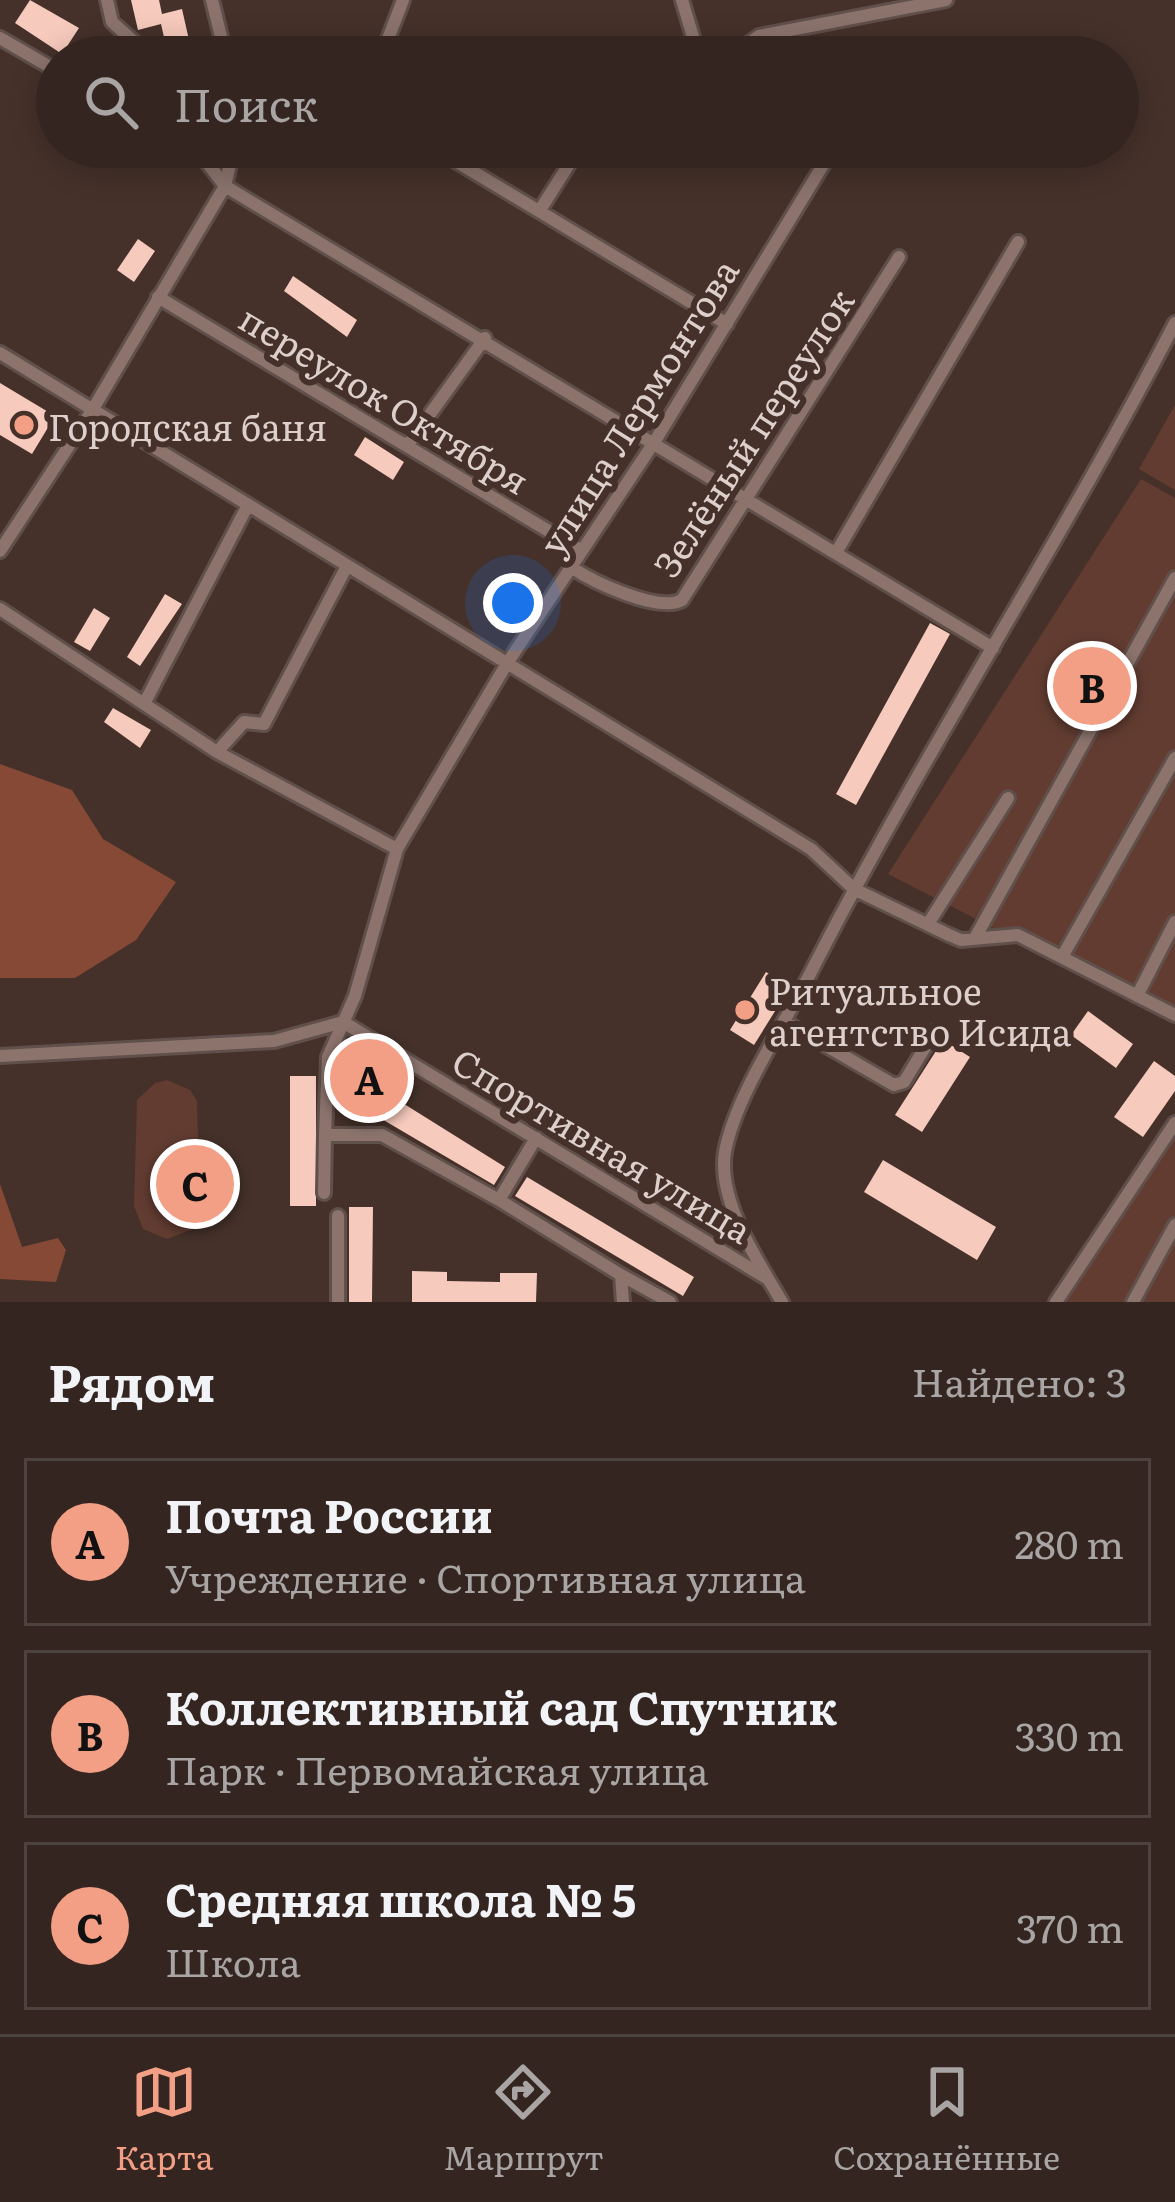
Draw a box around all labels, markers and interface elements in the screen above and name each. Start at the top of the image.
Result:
search box [36,36,1139,168]
icon: search [78,69,144,135]
text: Поиск [174,69,318,136]
street label: улица Лермонтова [524,247,750,564]
street label: Зелёный переулок [639,277,865,587]
street label: переулок Октября [230,290,540,506]
place label: Городская баня [48,399,327,452]
marker: Городская баня [11,412,37,438]
your location [483,573,543,633]
pin: B [1053,641,1131,731]
place label: Ритуальное агентство Исида [769,963,1072,1057]
marker: Ритуальное агентство Исида [732,997,758,1023]
pin: A [330,1033,408,1123]
street label: Спортивная улица [443,1033,763,1255]
pin: C [156,1139,234,1229]
text: Рядом [48,1342,215,1418]
text: Найдено: 3 [912,1351,1127,1409]
text: Почта России [165,1480,493,1547]
text: A [75,1513,105,1571]
text: 280 m [1015,1513,1124,1571]
text: Учреждение · Спортивная улица [165,1547,806,1605]
text: Коллективный сад Спутник [165,1672,837,1739]
text: B [77,1705,103,1763]
text: 330 m [1015,1705,1124,1763]
text: Парк · Первомайская улица [165,1739,709,1797]
text: Средняя школа № 5 [165,1864,636,1931]
text: C [76,1897,104,1955]
text: 370 m [1016,1897,1124,1955]
text: Школа [165,1931,301,1989]
tab: Карта [115,2059,214,2180]
tab: Маршрут [443,2059,604,2180]
tab: Сохранённые [833,2059,1060,2180]

